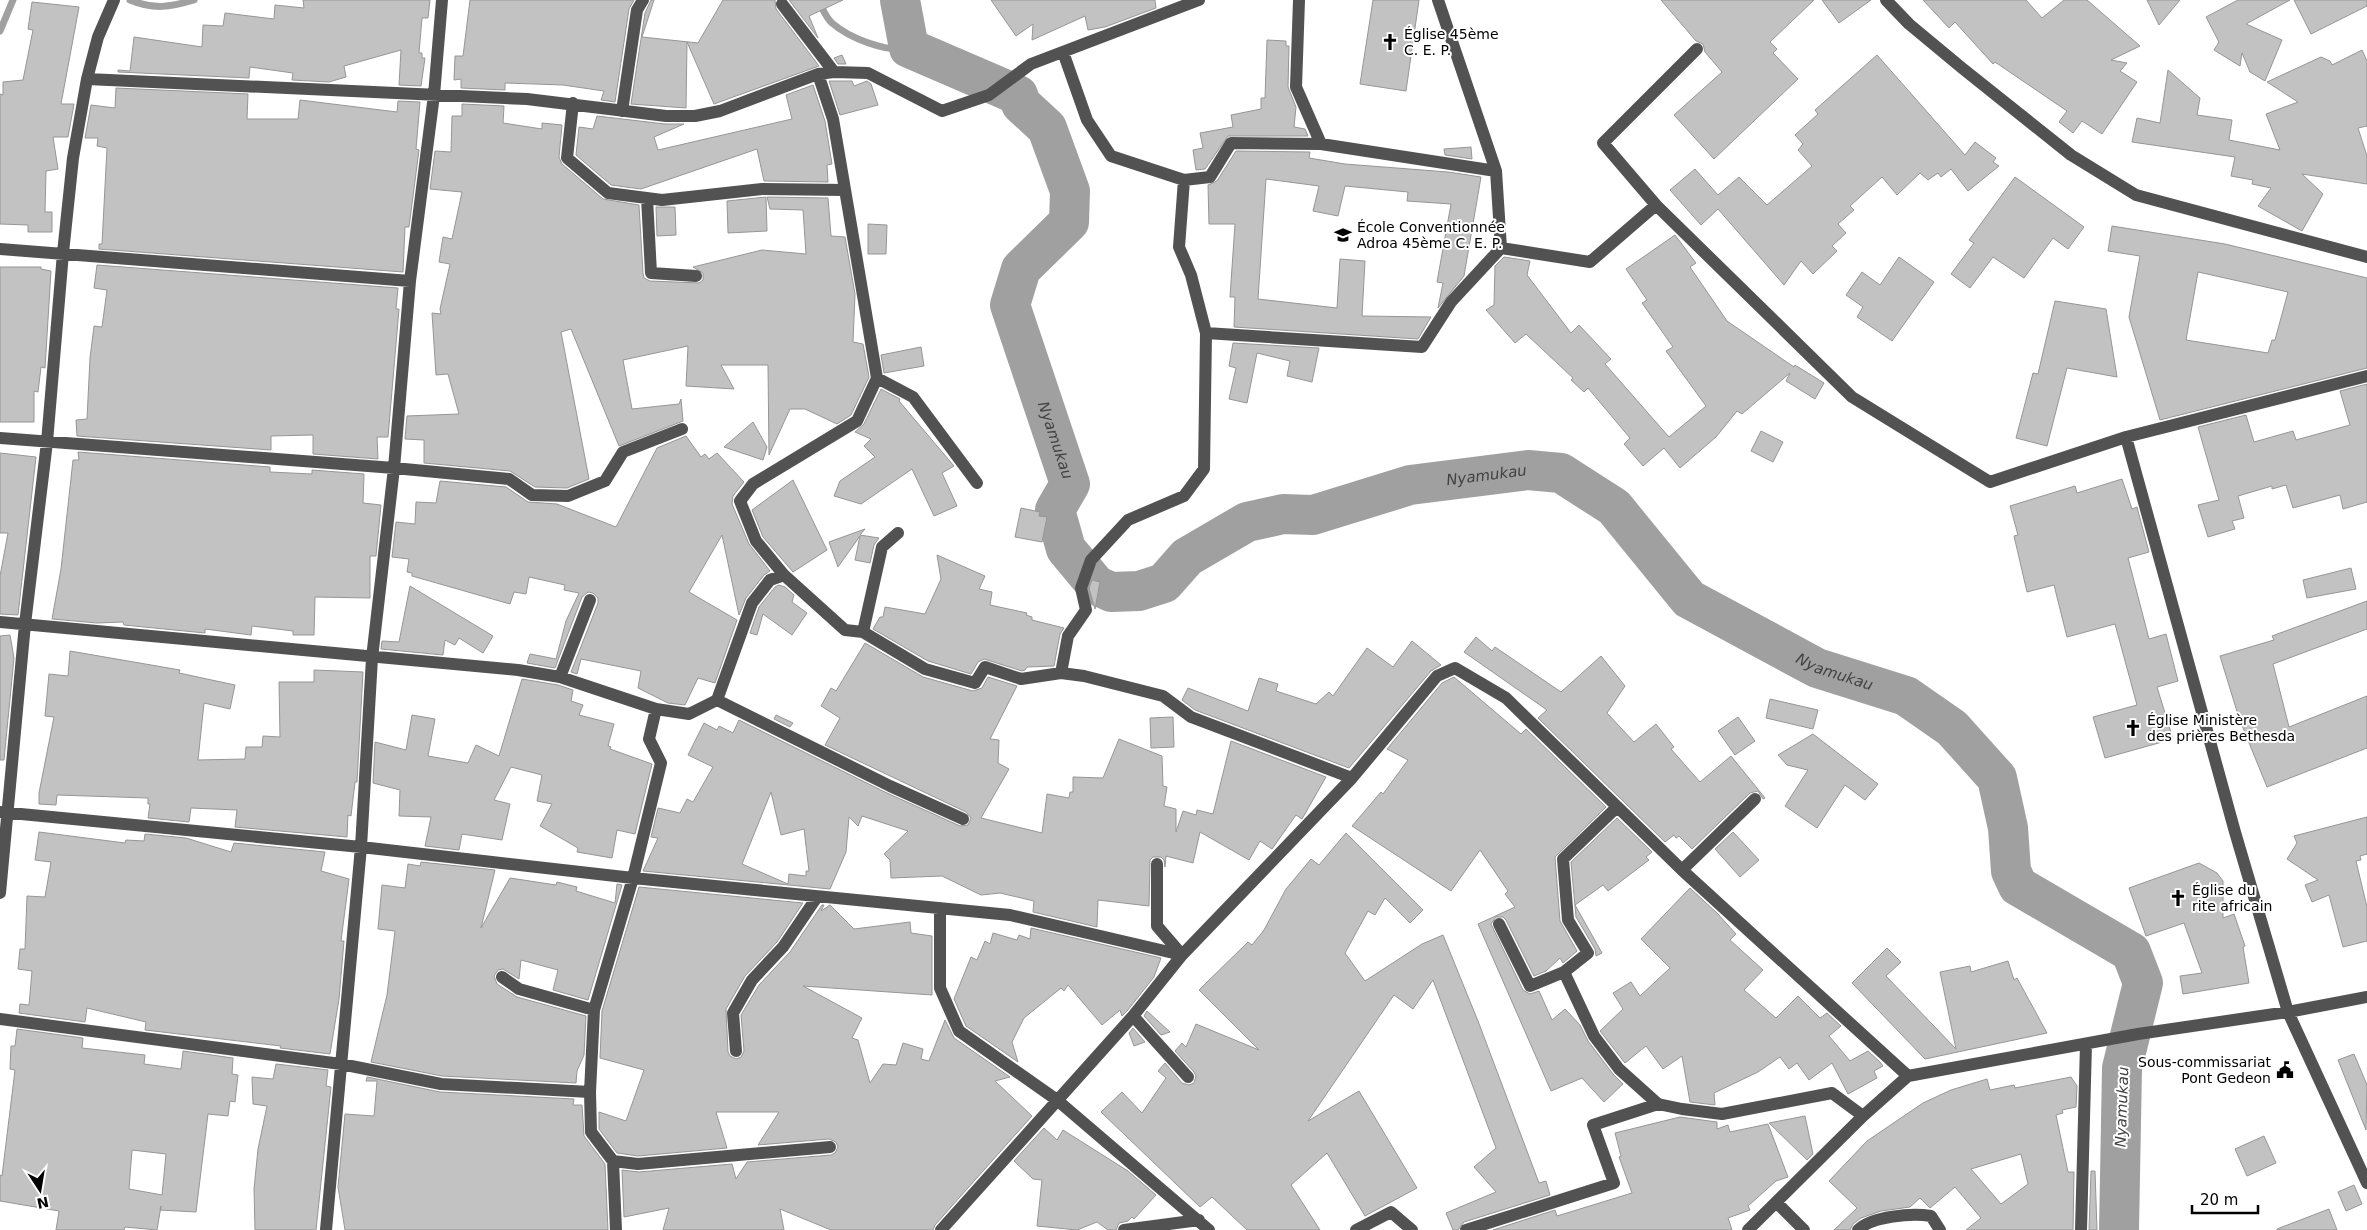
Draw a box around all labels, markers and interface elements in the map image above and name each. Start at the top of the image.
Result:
place label: Église 45ème C. E. P. [1404,26,1499,58]
church icon: Église 45ème C. E. P. [1380,32,1400,52]
place label: École Conventionnée Adroa 45ème C. E. P. [1357,219,1505,251]
school or university icon: École Conventionnée Adroa 45ème C. E. P. [1333,225,1353,245]
water label: Nyamukau [1034,399,1077,481]
water label: Nyamukau [1445,461,1528,489]
water label: Nyamukau [1793,649,1875,694]
place label: Église Ministère des prières Bethesda [2147,712,2295,744]
church icon: Église Ministère des prières Bethesda [2123,718,2143,738]
place label: Église du rite africain [2192,882,2272,914]
church icon: Église du rite africain [2168,888,2188,908]
place label: Sous-commissariat Pont Gedeon [2138,1054,2272,1086]
public building icon: Sous-commissariat Pont Gedeon [2275,1060,2295,1080]
water label: Nyamukau [2112,1066,2132,1148]
north arrow [15,1165,65,1215]
scale bar [2192,1182,2258,1214]
text: 20 m [2200,1191,2238,1209]
text: N [35,1194,50,1212]

